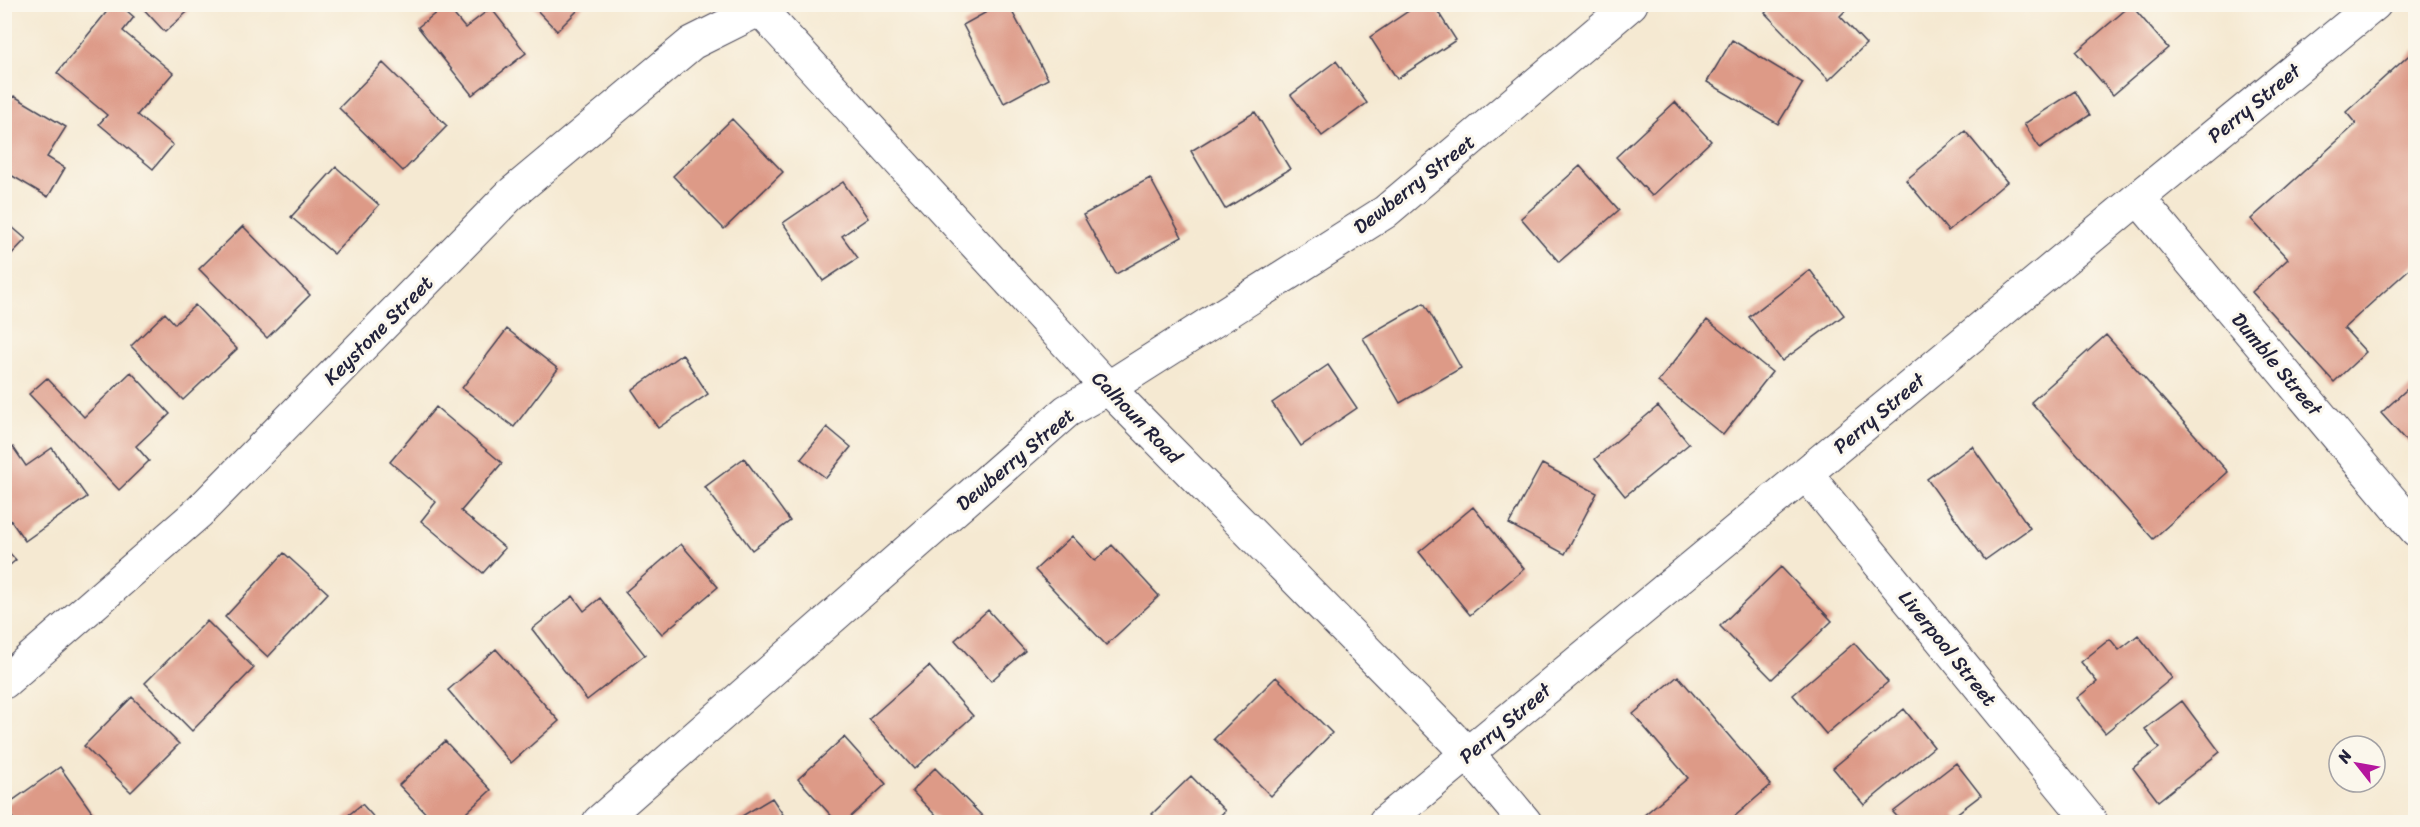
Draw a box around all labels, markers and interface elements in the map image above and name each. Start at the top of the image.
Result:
street label: Perry Street [2200,54,2310,152]
street label: Dewberry Street [1346,125,1483,243]
street label: Keystone Street [315,267,442,394]
street label: Dumble Street [2222,304,2332,425]
street label: Calhoun Road [1083,363,1191,473]
street label: Perry Street [1825,363,1934,463]
street label: Dewberry Street [948,399,1083,520]
street label: Liverpool Street [1889,582,2006,715]
street label: Perry Street [1451,673,1560,773]
north arrow [2327,734,2387,794]
text: N [2329,744,2360,770]

